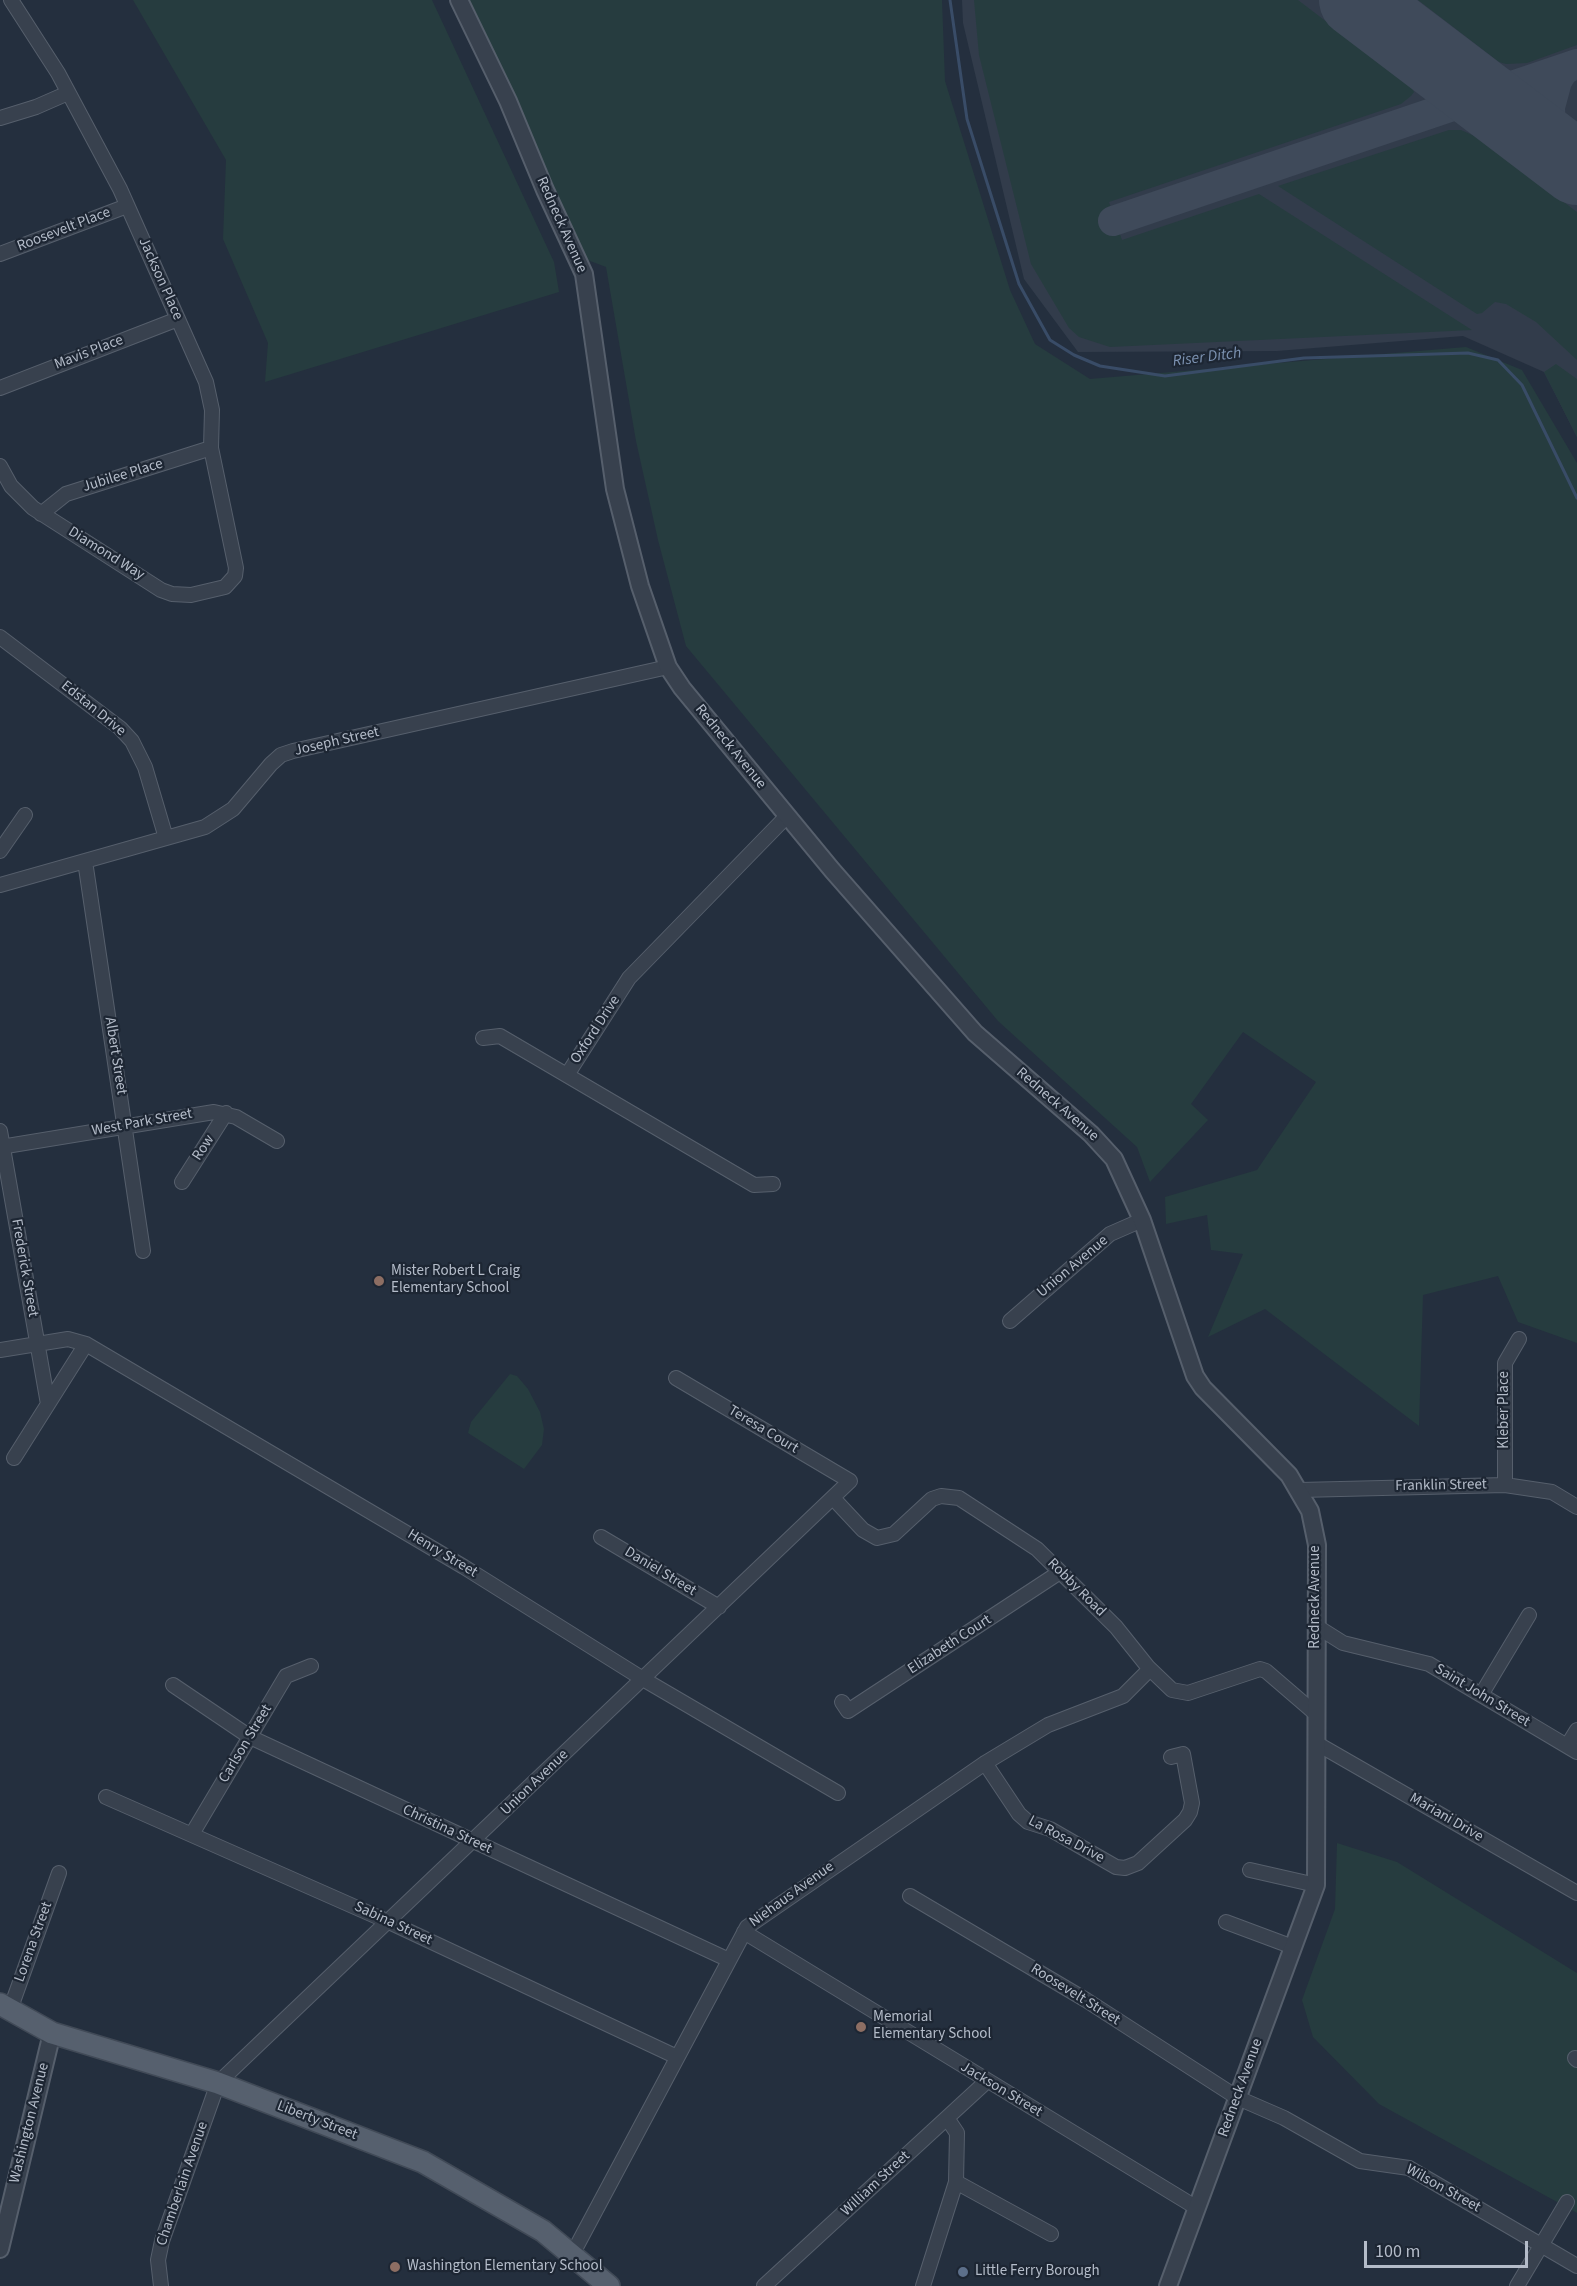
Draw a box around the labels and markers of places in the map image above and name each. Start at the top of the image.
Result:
place label: Mister Robert L Craig Elementary School [391,1263,520,1298]
marker: Mister Robert L Craig Elementary School [372,1274,386,1288]
place label: Memorial Elementary School [873,2009,991,2044]
marker: Memorial Elementary School [854,2020,868,2034]
place label: Washington Elementary School [407,2258,602,2276]
marker: Washington Elementary School [388,2260,402,2274]
place label: Little Ferry Borough [975,2263,1100,2281]
marker: Little Ferry Borough [956,2265,970,2279]

